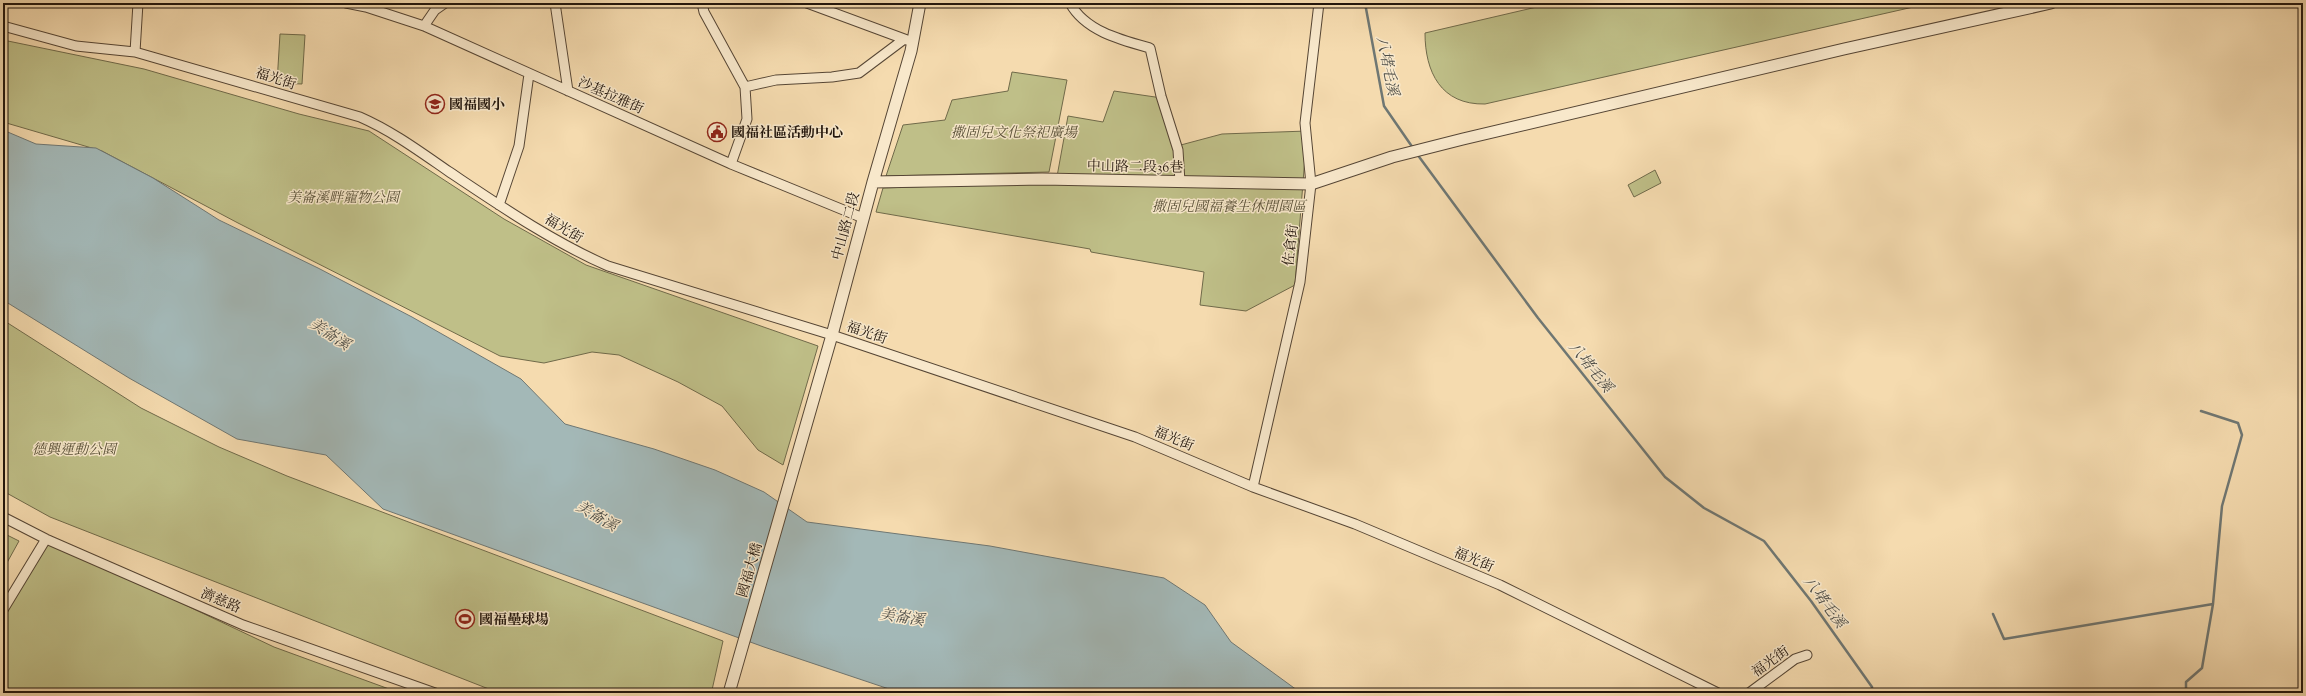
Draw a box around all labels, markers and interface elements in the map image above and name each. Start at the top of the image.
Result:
water label: 八堵毛溪 [1370,35,1403,100]
street label: 福光街 [252,64,298,96]
street label: 沙基拉雅街 [574,73,646,120]
school or university icon: 國福國小 [424,93,446,115]
place label: 國福國小 [449,96,505,116]
public building icon: 國福社區活動中心 [706,121,728,143]
place label: 國福社區活動中心 [731,124,843,144]
park label: 撒固兒文化祭祀廣場 [951,124,1079,144]
street label: 中山路二段36巷 [1087,157,1183,179]
park label: 美崙溪畔寵物公園 [287,189,401,209]
street label: 中山路二段 [828,190,866,263]
park label: 撒固兒國福養生休閒園區 [1152,198,1308,218]
street label: 福光街 [540,210,586,249]
street label: 佐倉街 [1280,223,1304,267]
water label: 美崙溪 [305,314,355,357]
street label: 福光街 [843,318,889,350]
water label: 八堵毛溪 [1563,338,1618,399]
street label: 福光街 [1150,422,1196,457]
park label: 德興運動公園 [32,441,118,461]
water label: 美崙溪 [572,497,623,539]
street label: 國福大橋 [734,541,768,600]
street label: 福光街 [1450,543,1496,578]
water label: 八堵毛溪 [1798,572,1851,635]
street label: 濟慈路 [197,584,243,619]
water label: 美崙溪 [878,605,928,633]
sports icon: 國福壘球場 [454,608,476,630]
place label: 國福壘球場 [479,611,549,631]
street label: 福光街 [1748,642,1794,683]

